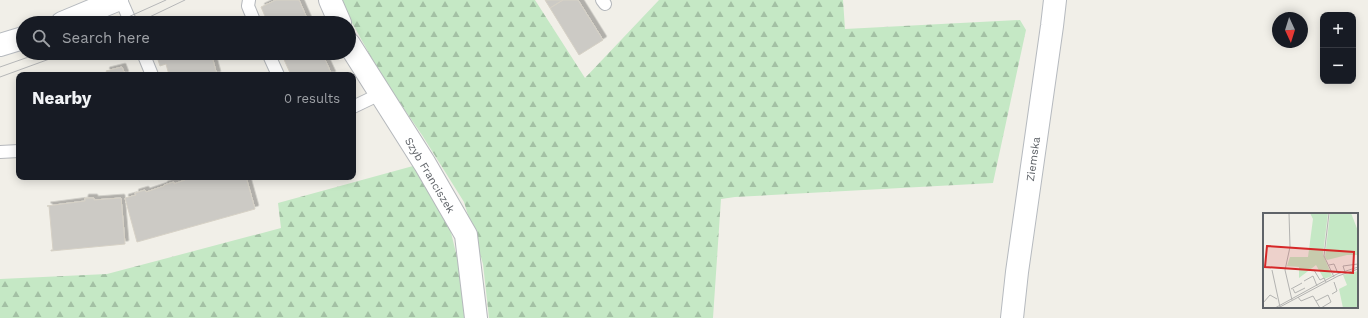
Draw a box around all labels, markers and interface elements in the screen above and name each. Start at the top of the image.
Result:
north arrow [1272,12,1308,48]
map controls [1320,12,1356,84]
button: + [1320,12,1356,48]
search box [16,16,356,60]
icon: search [30,27,52,49]
text: Search here [62,29,150,47]
button: − [1320,48,1356,84]
text: Nearby [32,88,91,108]
text: 0 results [284,91,340,106]
street label: Szyb Franciszek [402,135,457,215]
street label: Ziemska [1024,136,1043,182]
inset map [1263,213,1358,308]

